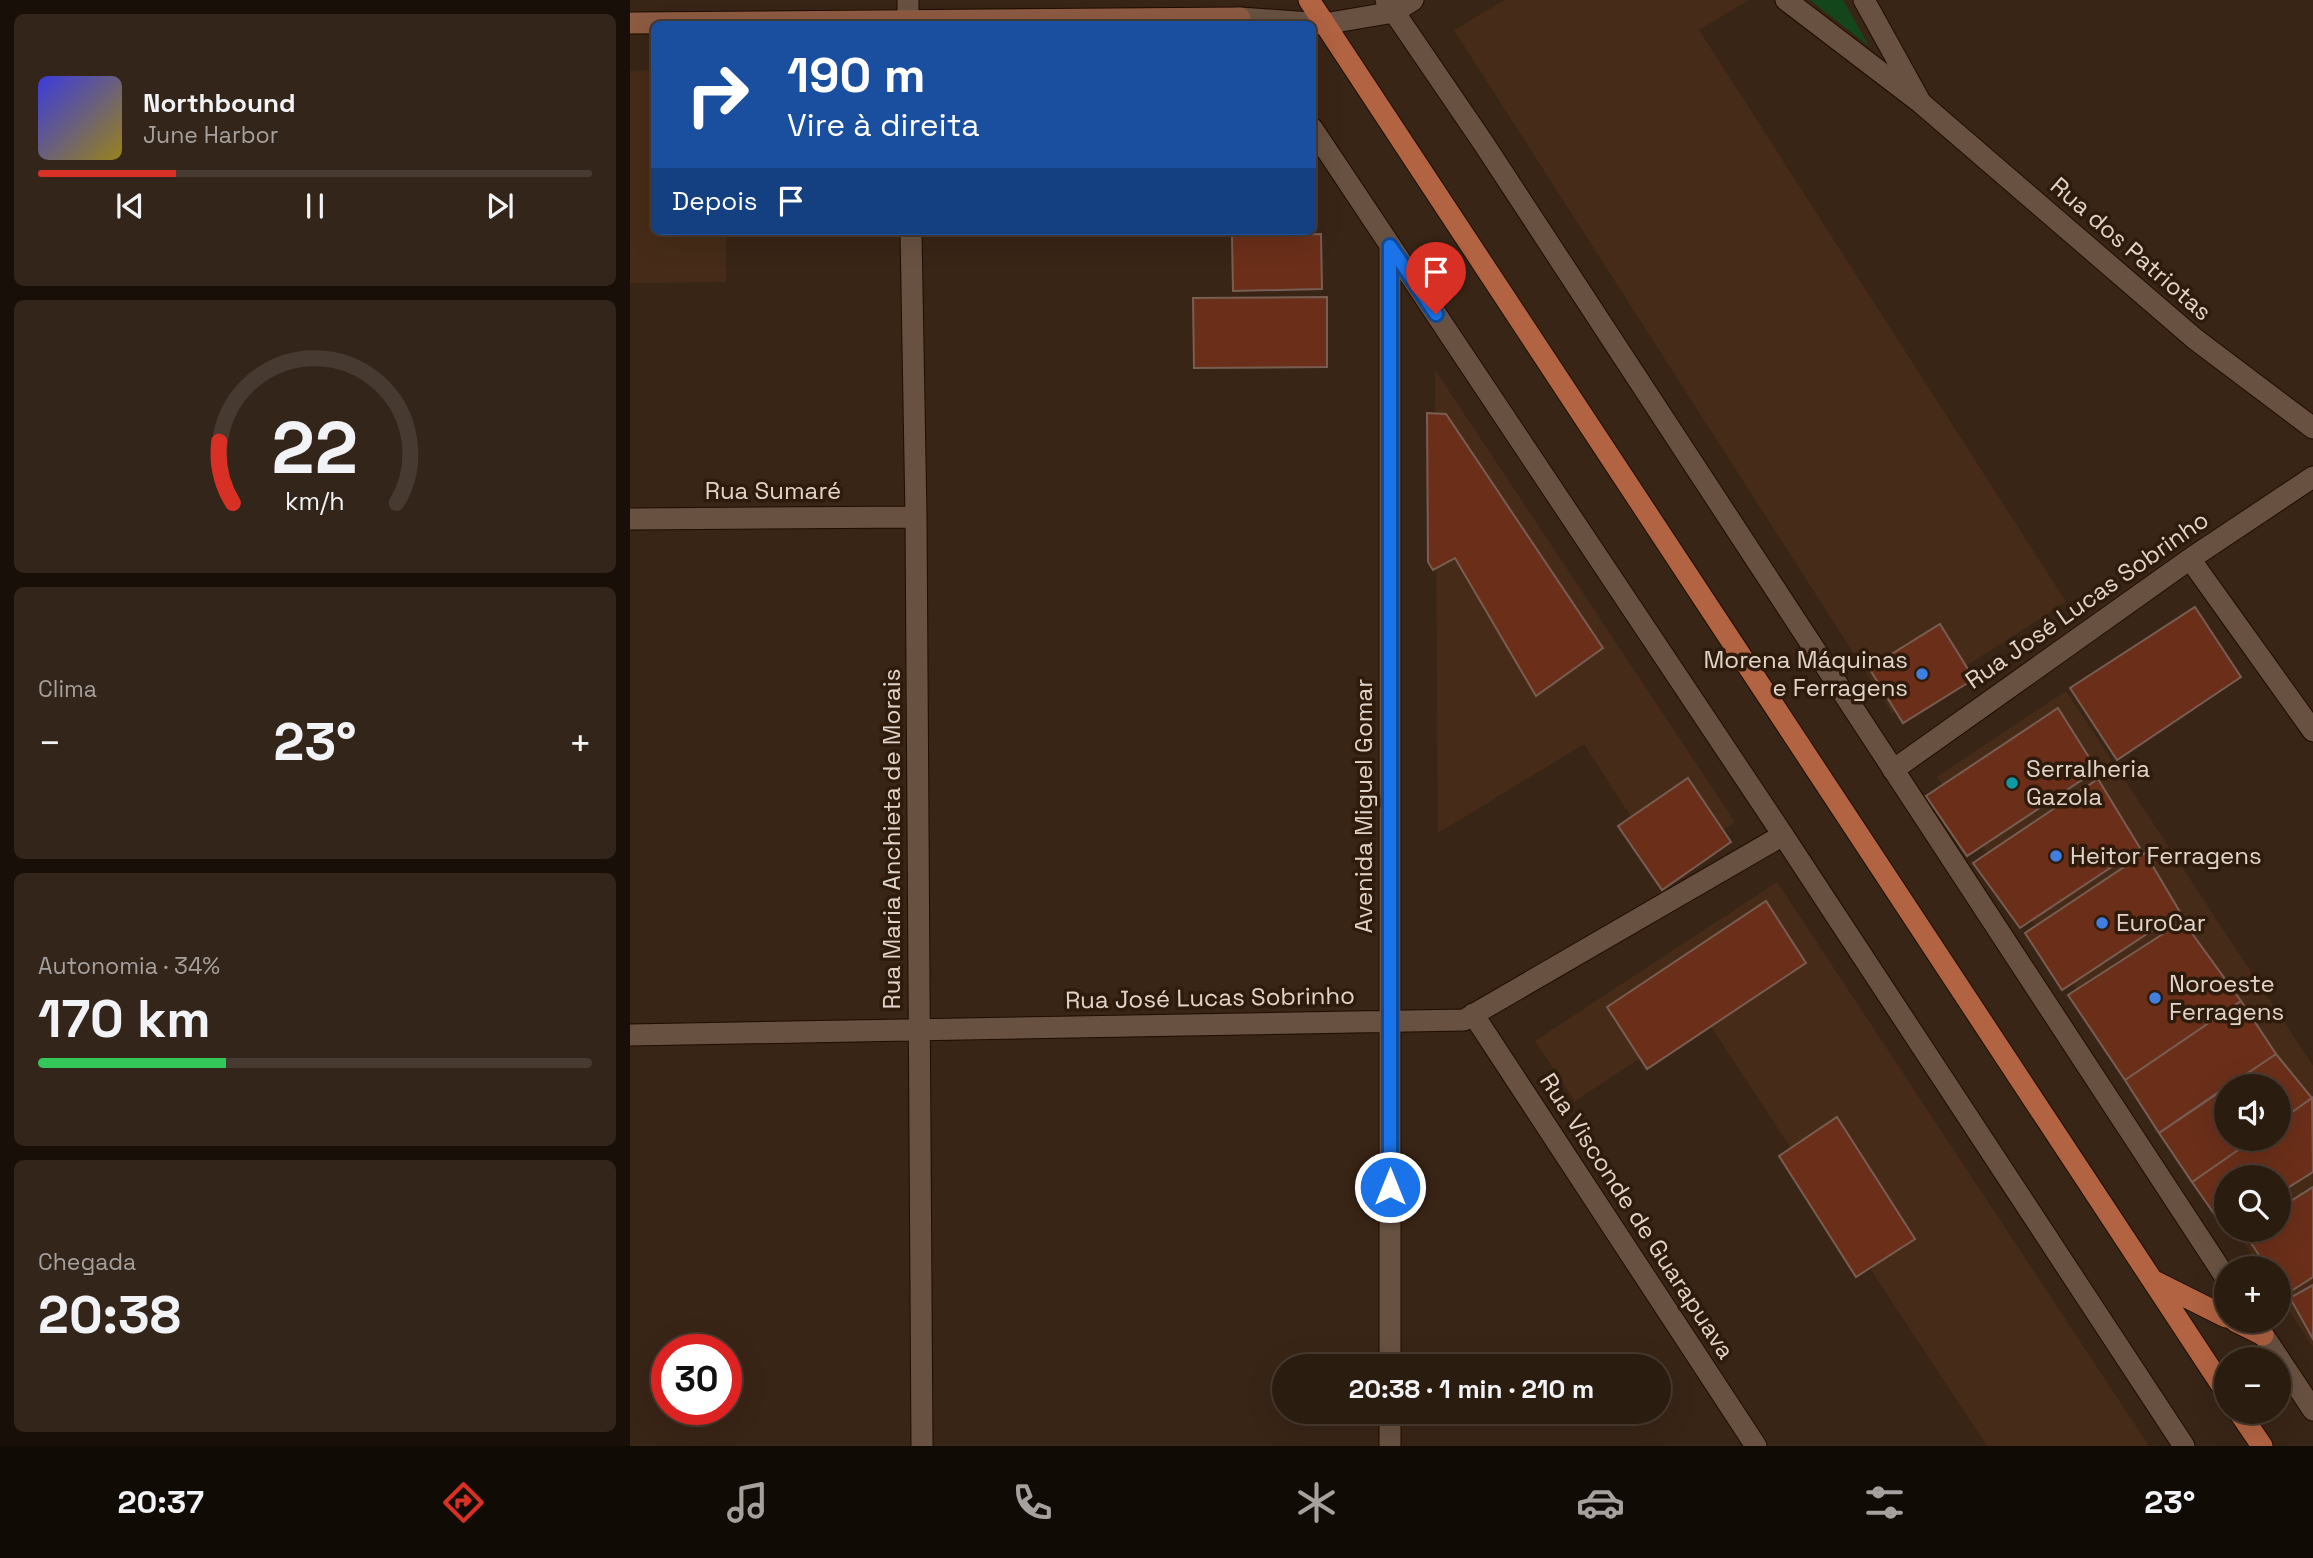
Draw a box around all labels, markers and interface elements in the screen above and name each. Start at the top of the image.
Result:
text: 190 m [787,44,925,106]
icon: right [672,49,763,140]
text: Northbound [143,86,296,120]
text: Vire à direita [787,105,980,145]
text: June Harbor [143,120,278,150]
street label: Rua dos Patriotas [2044,170,2218,327]
icon: arrive [772,182,810,220]
text: Depois [672,184,758,218]
icon: previous [111,187,149,225]
icon: pause [296,187,334,225]
icon: next [481,187,519,225]
pin [1406,242,1466,314]
icon: arrive [1417,253,1455,291]
text: 22 [272,401,358,494]
street label: Rua Sumaré [705,475,841,506]
text: km/h [285,484,345,516]
street label: Rua José Lucas Sobrinho [1959,504,2214,695]
place label: Morena Máquinas e Ferragens [1704,644,1908,703]
marker: Morena Máquinas e Ferragens [1914,666,1930,682]
street label: Rua Maria Anchieta de Morais [876,669,907,1009]
text: Clima [38,674,97,704]
street label: Avenida Miguel Gomar [1348,679,1379,933]
text: 23° [274,709,357,775]
text: − [38,719,62,767]
text: + [568,719,592,767]
place label: Serralheria Gazola [2026,753,2150,812]
marker: Serralheria Gazola [2004,775,2020,791]
place label: Heitor Ferragens [2070,840,2262,871]
marker: Heitor Ferragens [2048,848,2064,864]
place label: EuroCar [2116,907,2206,938]
marker: EuroCar [2094,915,2110,931]
text: Autonomia · 34% [38,951,220,981]
place label: Noroeste Ferragens [2169,968,2284,1027]
street label: Rua José Lucas Sobrinho [1065,979,1355,1016]
text: 170 km [38,986,211,1052]
marker: Noroeste Ferragens [2147,990,2163,1006]
street label: Rua Visconde de Guarapuava [1533,1067,1742,1365]
map controls [2214,1074,2291,1424]
button: sound [2214,1074,2291,1151]
position arrow [1353,1150,1427,1224]
button: search [2214,1165,2291,1242]
text: Chegada [38,1247,136,1277]
button: + [2214,1256,2291,1333]
text: 20:38 [38,1282,181,1348]
speed limit sign: 30 [651,1334,742,1425]
button: − [2214,1347,2291,1424]
text: 20:38 · 1 min · 210 m [1349,1372,1594,1406]
icon: directions [439,1478,488,1527]
icon: music [723,1478,772,1527]
icon: phone [1008,1478,1057,1527]
icon: climate [1292,1478,1341,1527]
icon: car [1576,1478,1625,1527]
icon: filters [1860,1478,1909,1527]
text: 20:37 [118,1482,204,1522]
text: 23° [2144,1482,2195,1522]

